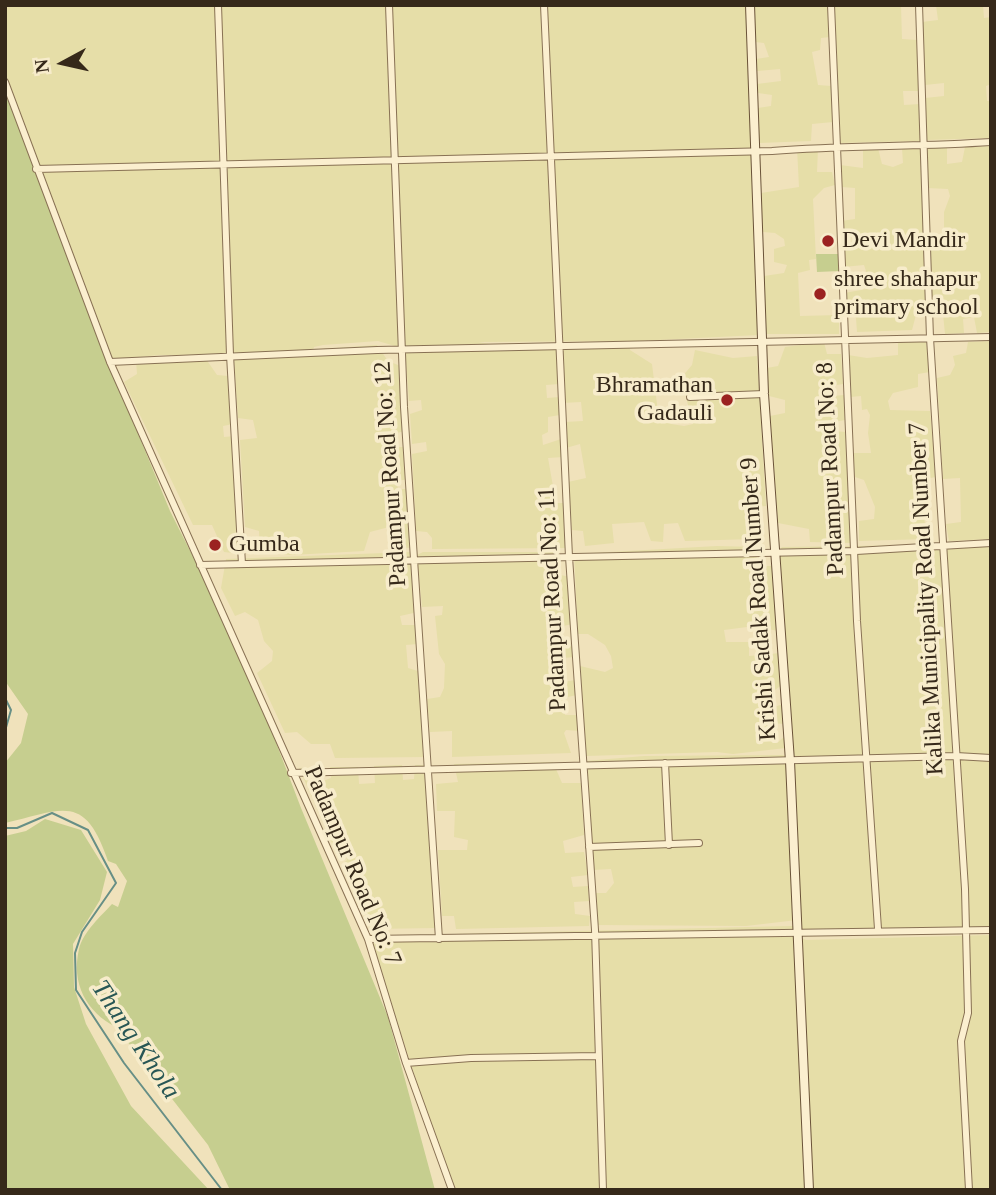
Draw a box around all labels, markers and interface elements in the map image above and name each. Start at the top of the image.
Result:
north arrow [28,28,98,98]
text: N [30,58,53,74]
place label: Devi Mandir [842,227,965,255]
marker: Devi Mandir [820,233,836,249]
place label: shree shahapur primary school [834,266,979,322]
marker: shree shahapur primary school [812,286,828,302]
street label: Padampur Road No: 12 [369,360,413,588]
street label: Padampur Road No: 8 [811,361,851,577]
place label: Bhramathan Gadauli [596,372,713,428]
marker: Bhramathan Gadauli [719,392,735,408]
street label: Kalika Municipality Road Number 7 [903,422,951,776]
street label: Krishi Sadak Road Number 9 [735,456,783,742]
street label: Padampur Road No: 11 [533,486,573,712]
place label: Gumba [229,531,300,559]
marker: Gumba [207,537,223,553]
street label: Padampur Road No: 7 [297,762,407,970]
water label: Thang Khola [84,975,186,1105]

